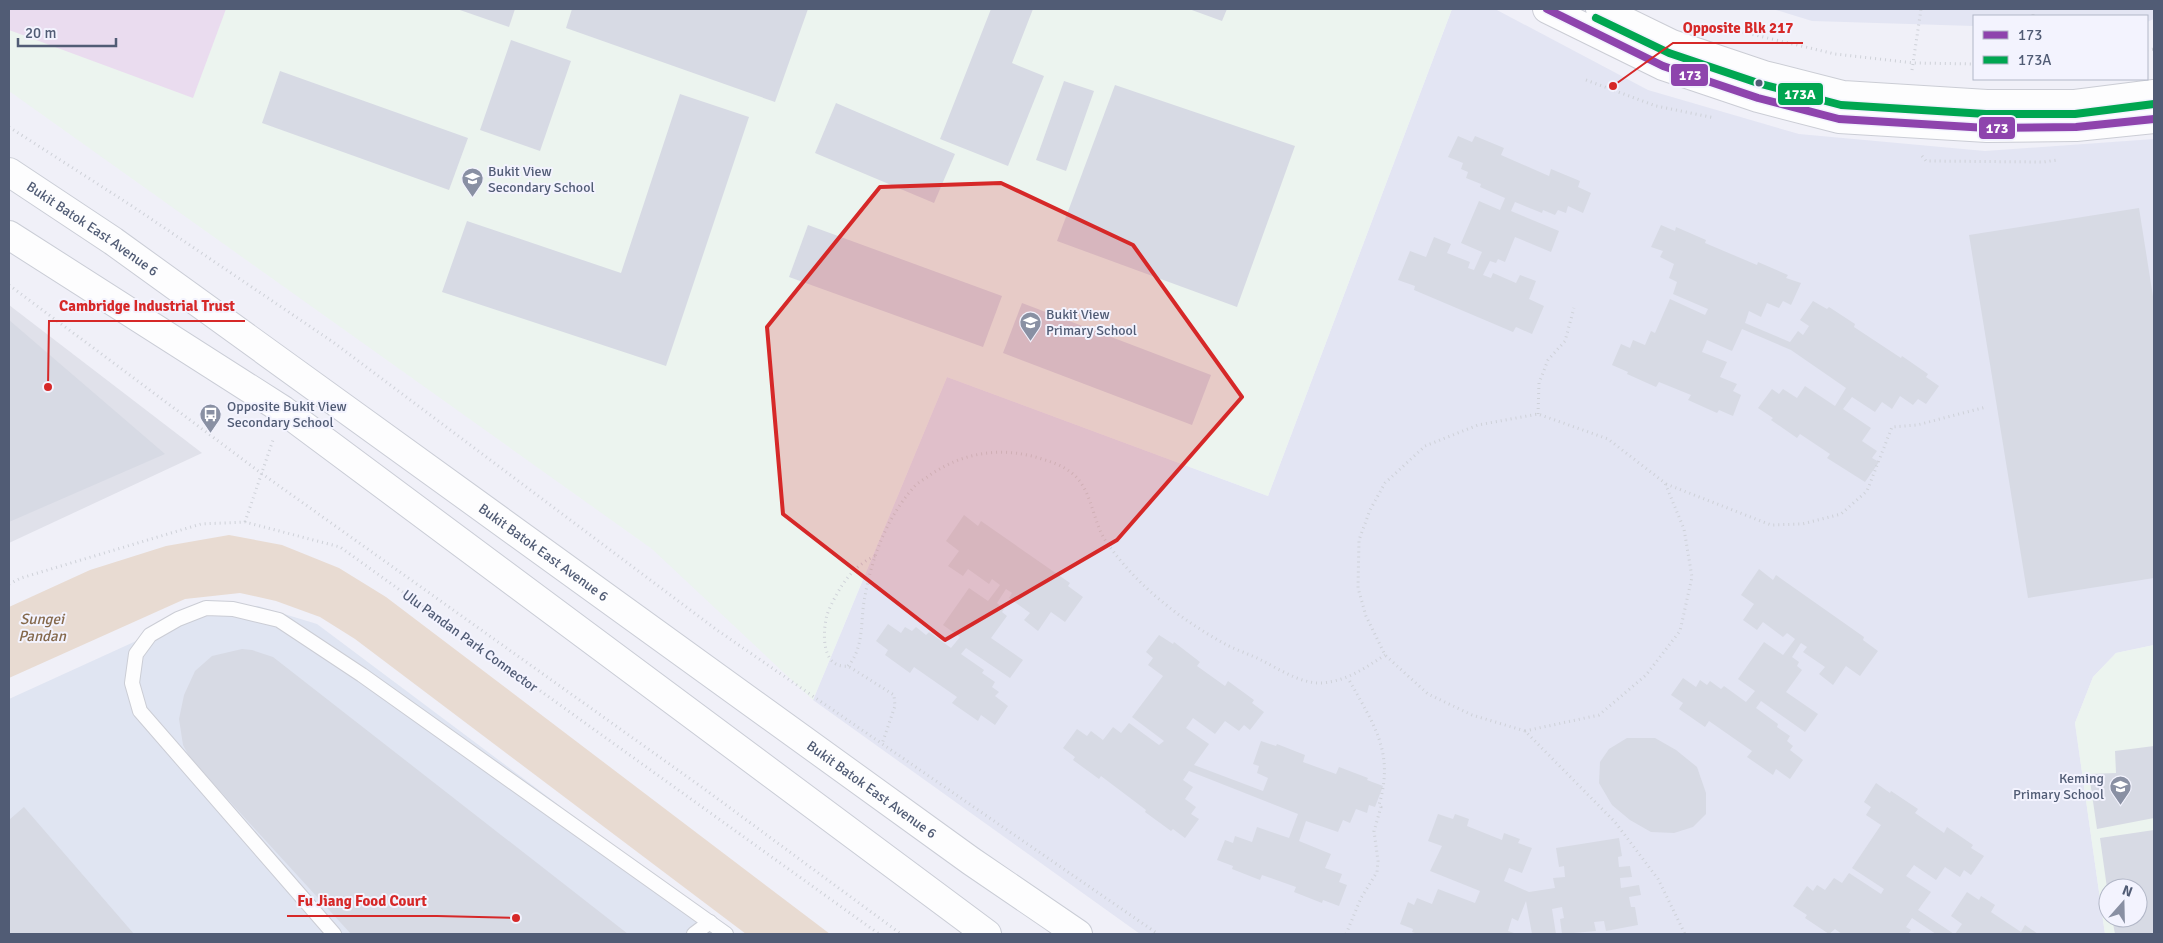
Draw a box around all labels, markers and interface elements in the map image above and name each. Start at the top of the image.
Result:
callout: Opposite Blk 217 [1673,13,1803,43]
scale bar [18,15,115,47]
legend [1973,15,2148,80]
text: Opposite Blk 217 [1683,19,1793,37]
text: 20 m [25,24,56,42]
text: 173 [2018,26,2042,44]
text: 173A [2018,51,2051,69]
line badge: 173 [1670,63,1709,87]
text: 173 [1679,67,1701,84]
unlabelled marker [1754,78,1764,88]
line badge: 173A [1777,82,1824,106]
text: 173A [1784,86,1816,103]
line badge: 173 [1978,116,2016,140]
text: 173 [1986,120,2008,137]
place label: Bukit View Secondary School [488,163,595,196]
school or university icon: Bukit View Secondary School [460,167,484,198]
street label: Bukit Batok East Avenue 6 [23,178,162,280]
callout: Cambridge Industrial Trust [49,291,245,321]
text: Cambridge Industrial Trust [59,297,235,315]
place label: Bukit View Primary School [1046,306,1137,339]
school or university icon: Bukit View Primary School [1018,310,1042,341]
place label: Opposite Bukit View Secondary School [227,398,347,431]
bus stop icon: Opposite Bukit View Secondary School [199,402,223,433]
street label: Bukit Batok East Avenue 6 [475,500,612,605]
street label: Ulu Pandan Park Connector [399,586,542,696]
water label: Sungei Pandan [18,610,67,645]
street label: Bukit Batok East Avenue 6 [804,737,940,842]
place label: Keming Primary School [2013,770,2104,803]
school or university icon: Keming Primary School [2108,774,2132,805]
north arrow [2098,878,2148,928]
text: N [2120,882,2135,901]
callout: Fu Jiang Food Court [287,886,437,916]
text: Fu Jiang Food Court [297,892,427,910]

